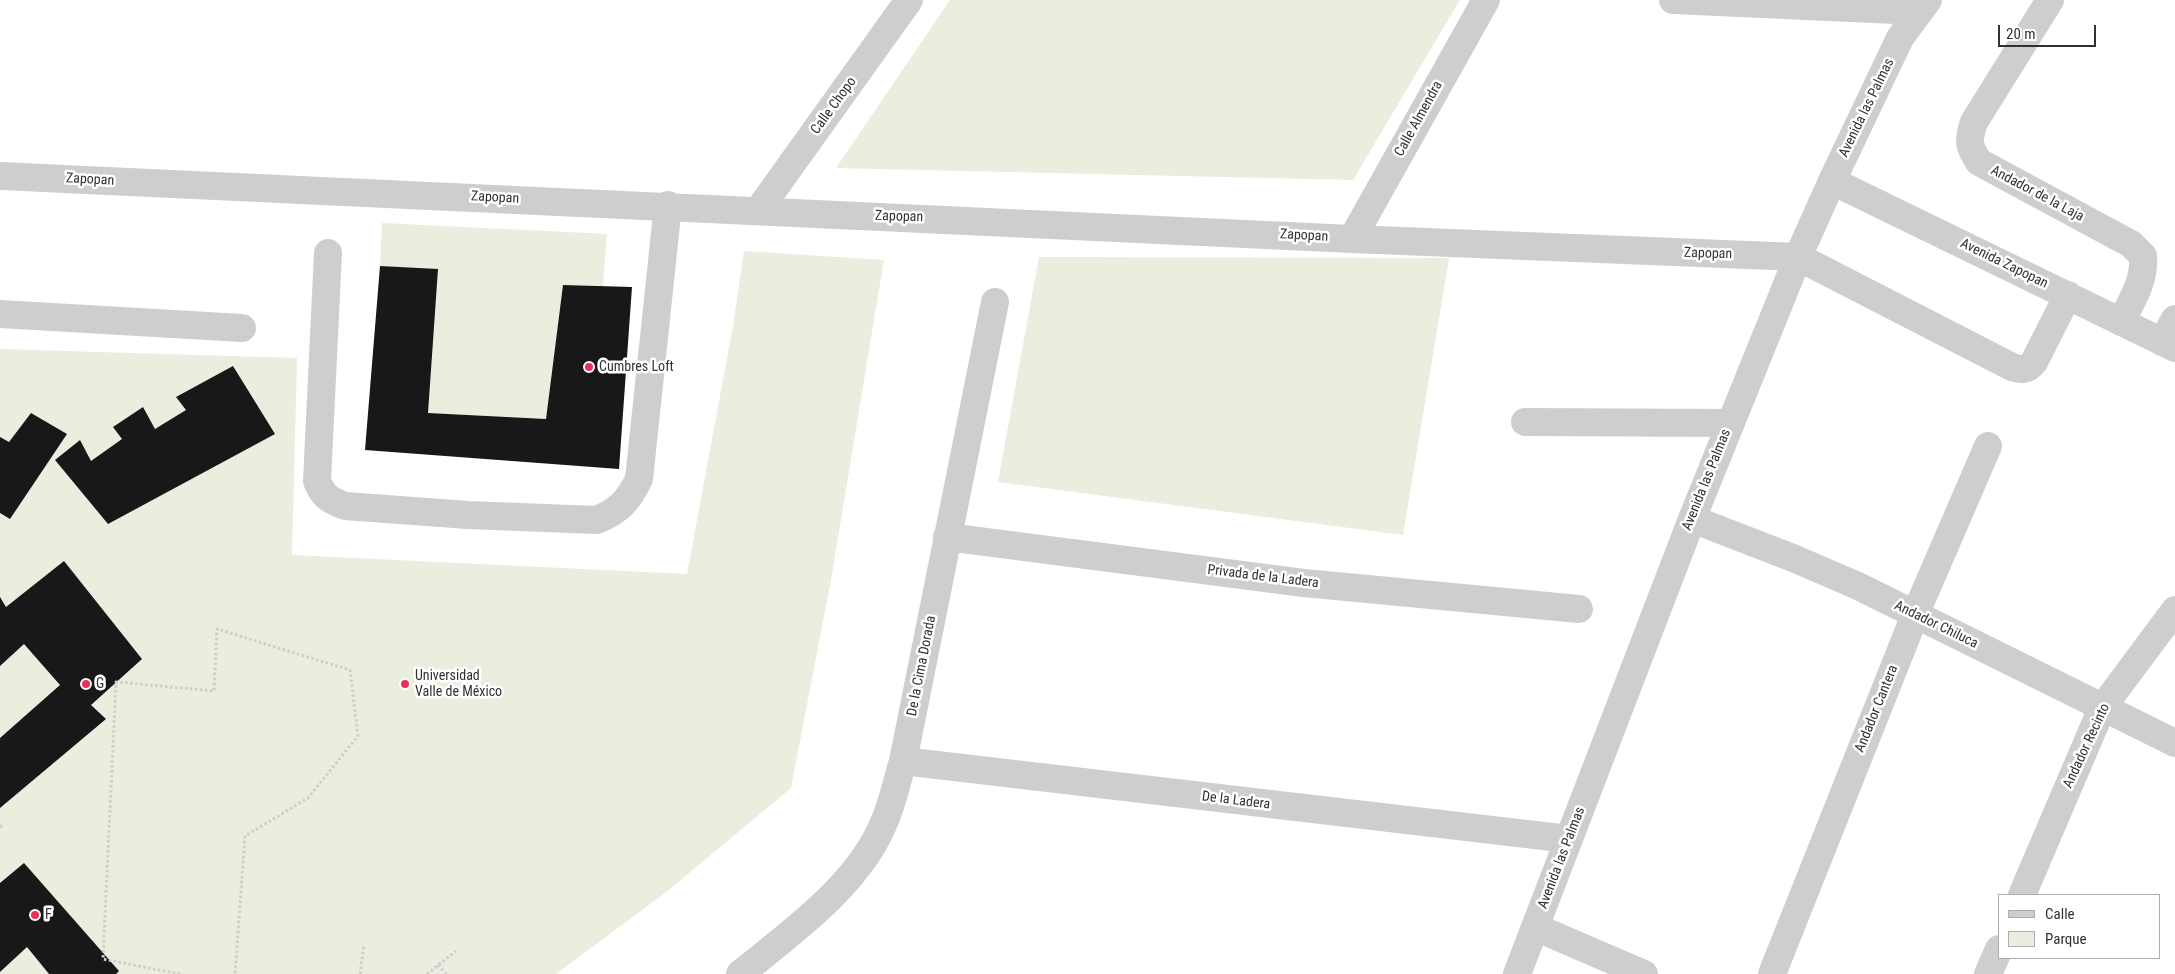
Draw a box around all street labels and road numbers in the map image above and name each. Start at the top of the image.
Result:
street label: Avenida las Palmas [1836,56,1898,160]
street label: Calle Chopo [808,74,860,138]
street label: Calle Almendra [1391,78,1447,160]
street label: Andador de la Laja [1988,162,2086,226]
street label: Zapopan [65,170,115,190]
street label: Zapopan [470,188,520,208]
street label: Zapopan [875,208,923,226]
street label: Zapopan [1279,226,1329,246]
street label: Avenida Zapopan [1957,236,2051,292]
street label: Zapopan [1684,245,1732,263]
street label: Avenida las Palmas [1679,427,1735,533]
street label: Privada de la Ladera [1206,562,1320,592]
street label: Andador Chiluca [1891,597,1981,653]
street label: De la Cima Dorada [904,614,940,718]
street label: Andador Cantera [1852,663,1902,755]
street label: Andador Recinto [2060,701,2114,791]
street label: De la Ladera [1201,788,1271,814]
street label: Avenida las Palmas [1535,805,1589,911]

